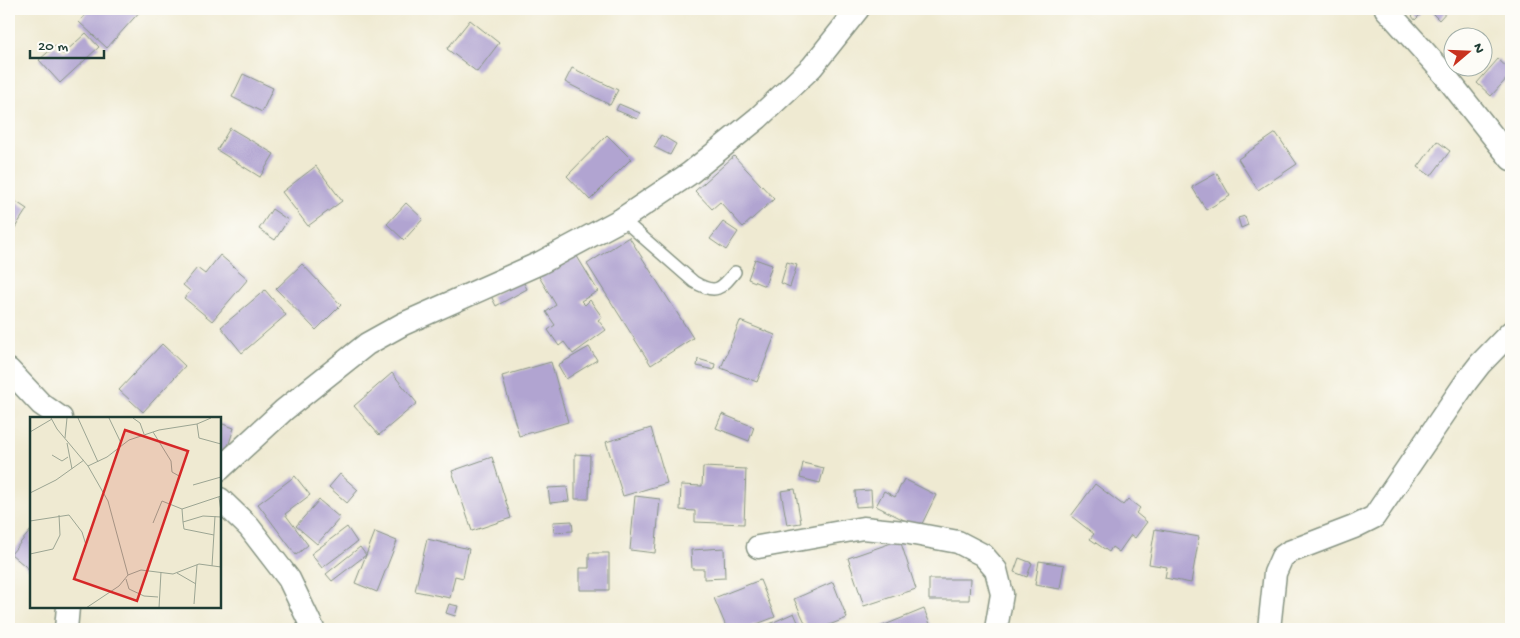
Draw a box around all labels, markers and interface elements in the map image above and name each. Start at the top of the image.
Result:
scale bar [30,28,104,60]
north arrow [1442,28,1492,78]
text: 20 m [38,38,68,56]
text: N [1468,41,1487,56]
inset map [30,417,221,608]

